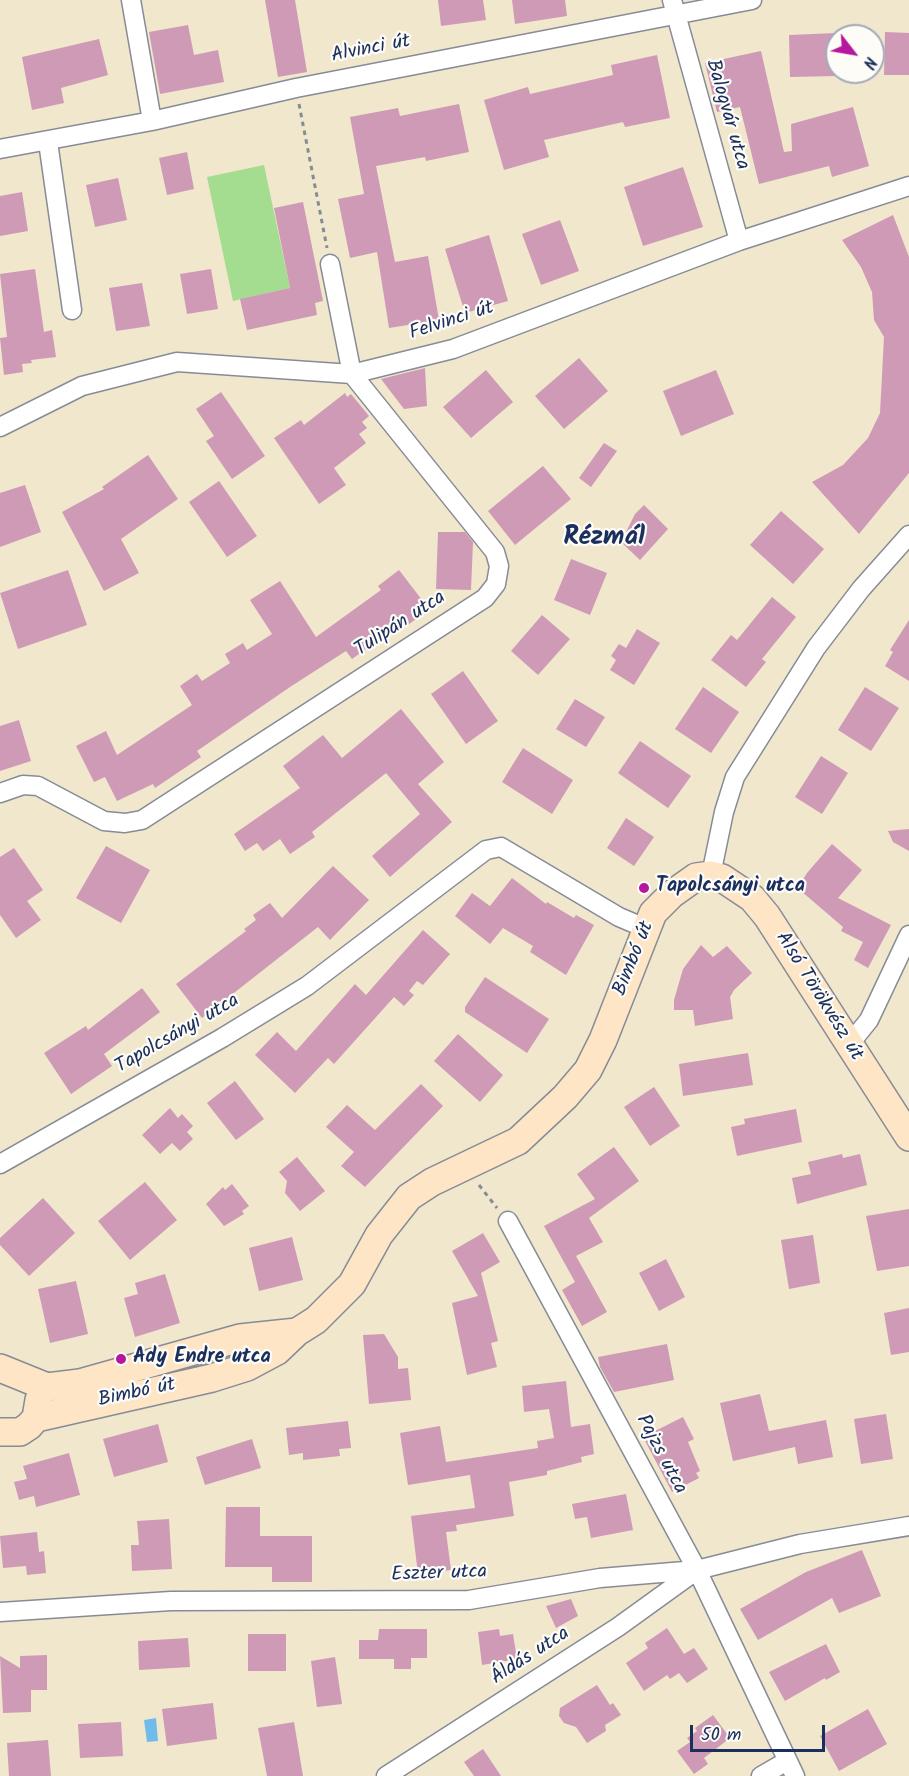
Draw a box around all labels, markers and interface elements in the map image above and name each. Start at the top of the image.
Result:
north arrow [825,24,885,84]
street label: Alvinci út [329,31,413,69]
text: N [856,52,882,73]
street label: Balogvár utca [699,57,753,173]
street label: Felvinci út [407,297,497,347]
district label: Rézmál [563,524,645,556]
street label: Tulipán utca [351,587,451,663]
place label: Tapolcsányi utca [656,876,805,900]
marker: Tapolcsányi utca [637,881,651,895]
street label: Bimbó út [609,918,661,1000]
street label: Alsó Törökvész út [769,928,867,1066]
street label: Tapolcsányi utca [112,990,244,1080]
place label: Ady Endre utca [133,1347,271,1371]
marker: Ady Endre utca [114,1352,128,1366]
street label: Bimbó út [96,1374,178,1414]
street label: Pajzs utca [629,1411,691,1499]
street label: Eszter utca [391,1561,487,1589]
street label: Áldás utca [487,1623,575,1691]
scale bar [693,1713,828,1751]
text: 50 m [701,1721,741,1750]

